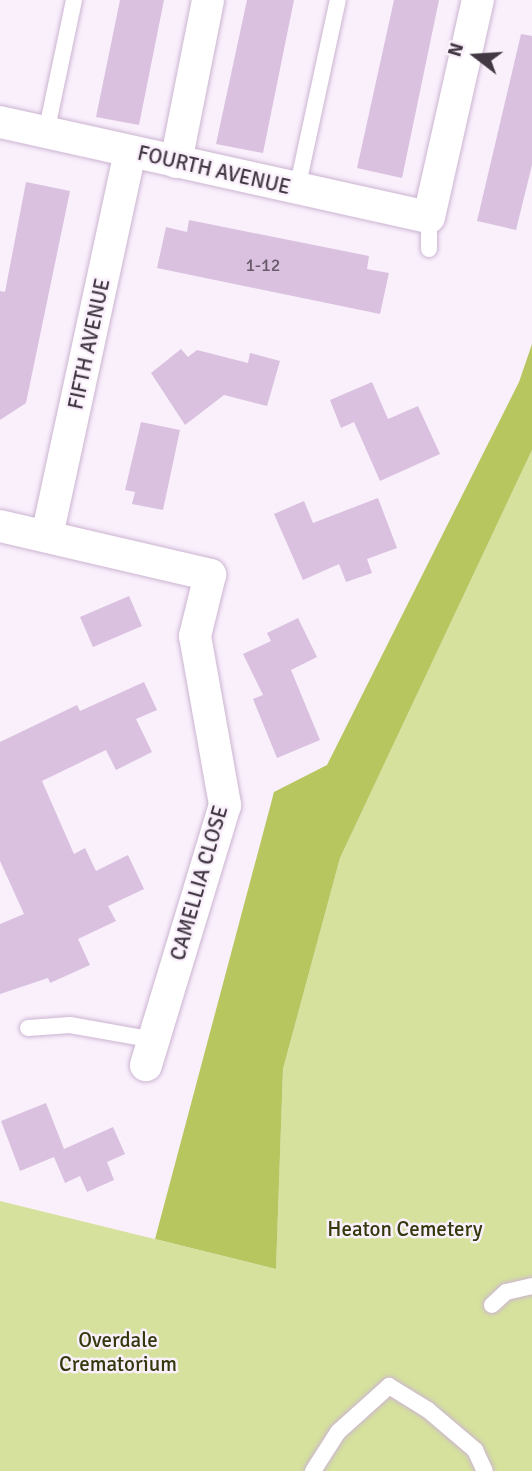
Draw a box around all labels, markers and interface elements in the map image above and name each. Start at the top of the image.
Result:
north arrow [441,21,511,91]
text: N [443,40,469,60]
street label: FOURTH AVENUE [135,140,293,200]
house number: 1-12 [246,254,280,276]
street label: FIFTH AVENUE [63,276,115,412]
street label: CAMELLIA CLOSE [165,803,233,963]
park label: Heaton Cemetery [327,1216,483,1242]
park label: Overdale Crematorium [59,1327,177,1377]

